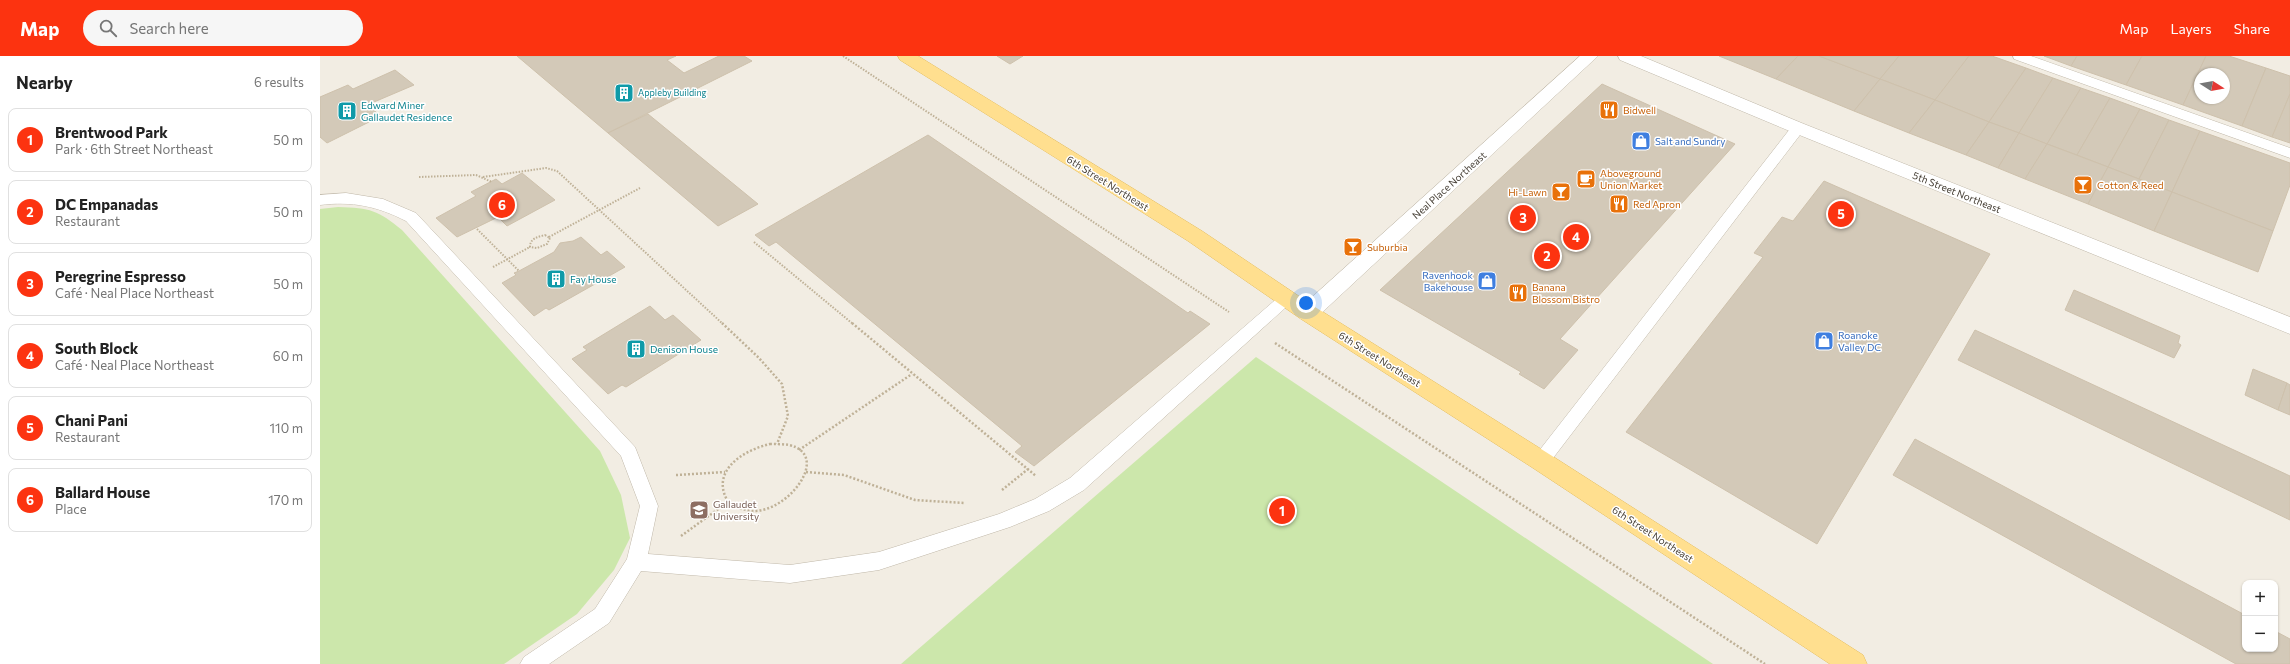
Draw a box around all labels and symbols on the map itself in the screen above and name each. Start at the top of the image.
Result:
north arrow [2194,68,2230,104]
building icon: Appleby Building [613,82,635,104]
place label: Appleby Building [638,87,707,98]
place label: Edward Miner Gallaudet Residence [361,99,452,123]
restaurant icon: Bidwell [1598,99,1620,121]
building icon: Edward Miner Gallaudet Residence [336,100,358,122]
place label: Bidwell [1623,104,1656,116]
shop icon: Salt and Sundry [1630,130,1652,152]
place label: Salt and Sundry [1655,135,1725,147]
street label: Neal Place Northeast [1410,149,1488,221]
street label: 6th Street Northeast [1065,153,1151,213]
place label: Aboveground Union Market [1600,167,1662,191]
cafe icon: Aboveground Union Market [1575,168,1597,190]
street label: 5th Street Northeast [1911,169,2003,215]
bar icon: Cotton & Reed [2072,174,2094,196]
place label: Cotton & Reed [2097,179,2164,191]
bar icon: Hi-Lawn [1550,181,1572,203]
place label: Hi-Lawn [1508,186,1547,198]
pin: 6 [489,190,515,220]
restaurant icon: Red Apron [1608,193,1630,215]
place label: Red Apron [1633,198,1681,210]
pin: 5 [1828,199,1854,229]
pin: 3 [1510,203,1536,233]
pin: 4 [1563,222,1589,252]
bar icon: Suburbia [1342,236,1364,258]
place label: Suburbia [1367,241,1408,253]
pin: 2 [1534,241,1560,271]
building icon: Fay House [545,268,567,290]
place label: Ravenhook Bakehouse [1422,269,1474,293]
shop icon: Ravenhook Bakehouse [1476,270,1498,292]
place label: Fay House [570,273,617,285]
place label: Banana Blossom Bistro [1532,281,1600,305]
restaurant icon: Banana Blossom Bistro [1507,282,1529,304]
your location [1296,293,1316,313]
street label: 6th Street Northeast [1337,329,1423,389]
place label: Roanoke Valley DC [1838,329,1881,353]
shop icon: Roanoke Valley DC [1813,330,1835,352]
building icon: Denison House [625,338,647,360]
place label: Denison House [650,343,718,355]
pin: 1 [1269,496,1295,526]
place label: Gallaudet University [713,498,759,522]
school or university icon: Gallaudet University [688,499,710,521]
street label: 6th Street Northeast [1610,503,1696,565]

